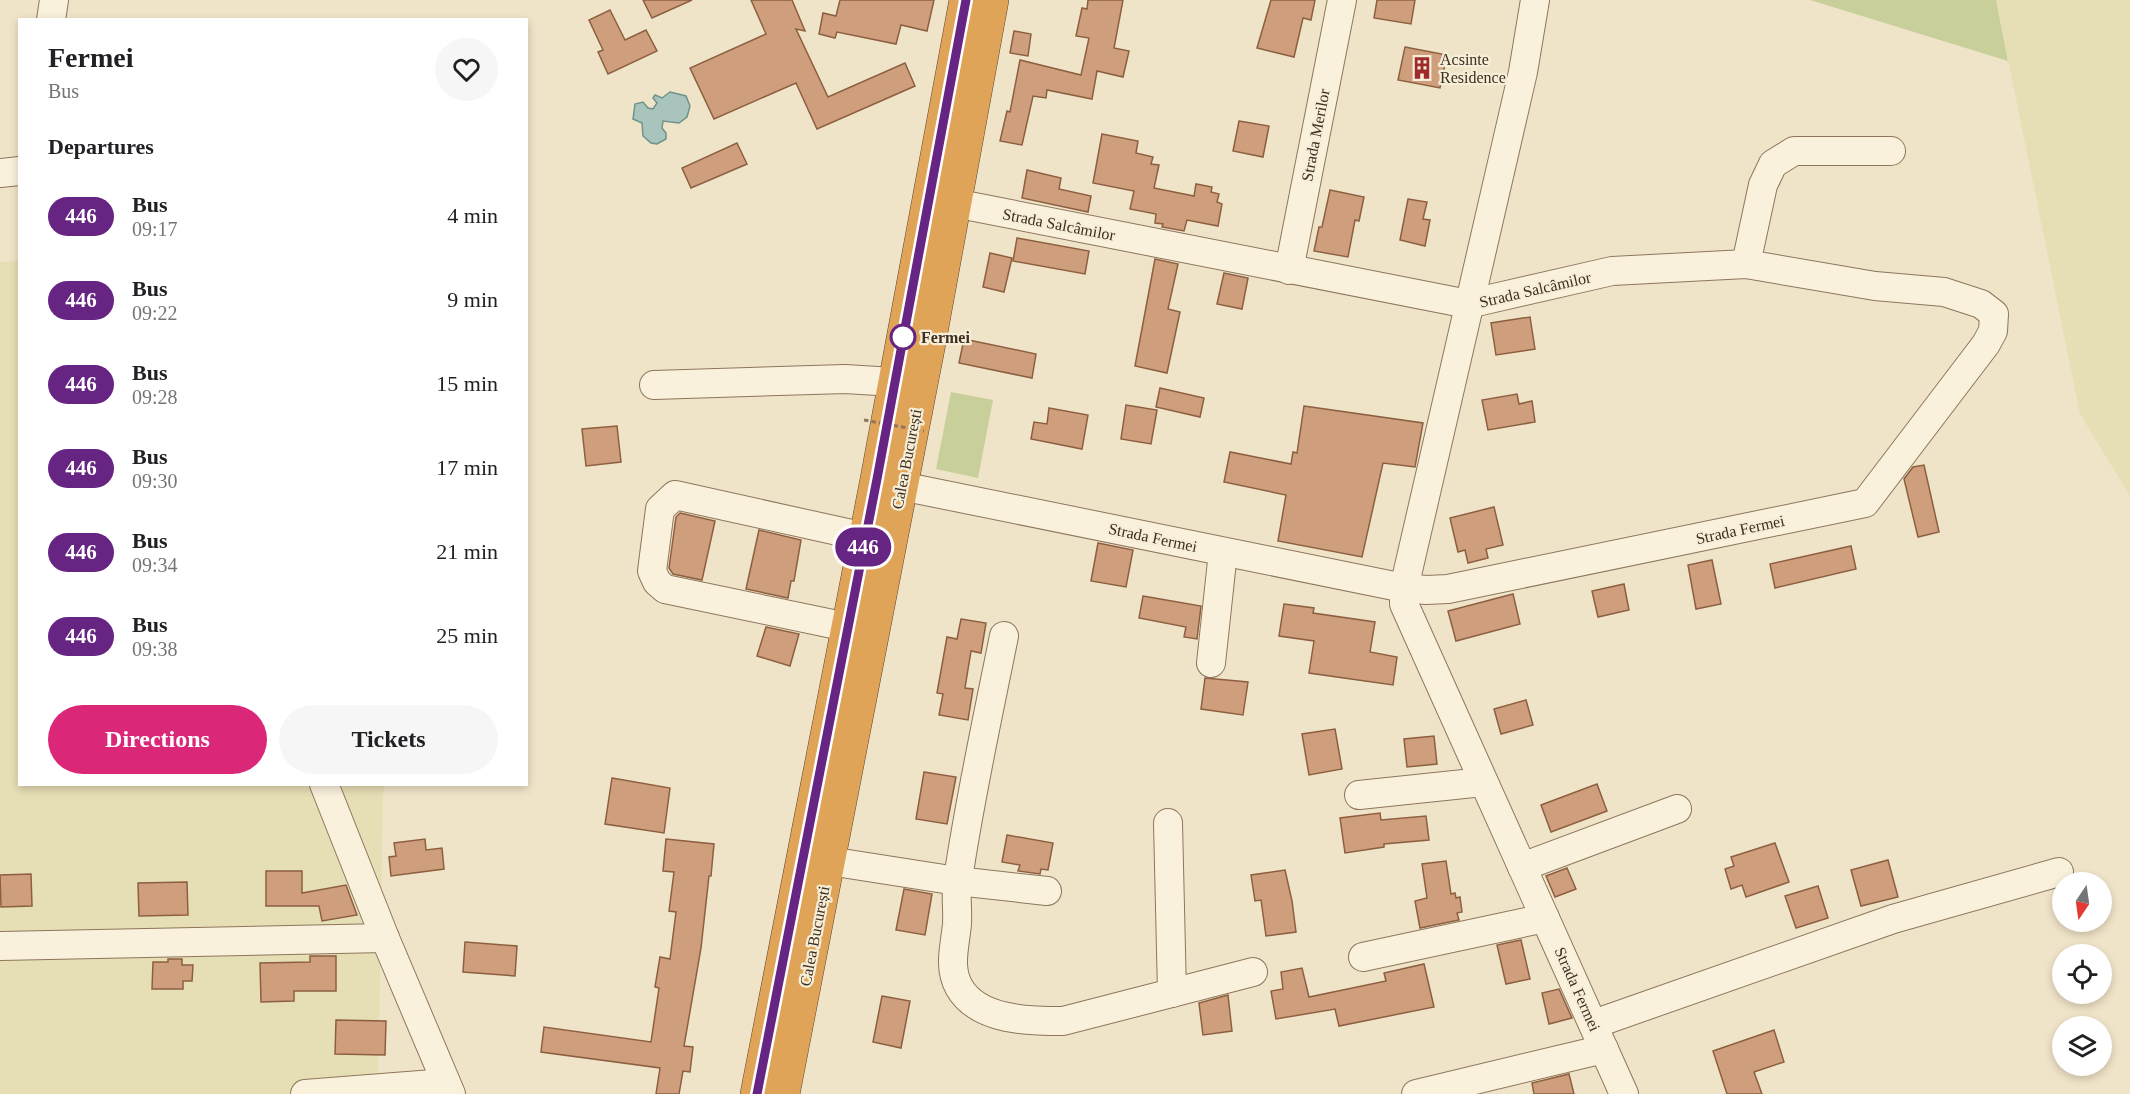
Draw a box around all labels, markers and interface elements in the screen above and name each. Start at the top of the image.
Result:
button: heart [435,38,498,101]
text: Fermei [48,42,134,73]
place label: Acsinte Residence [1440,51,1506,86]
building icon: Acsinte Residence [1409,55,1435,81]
text: Bus [48,80,79,102]
street label: Strada Merilor [1298,87,1333,183]
text: Departures [48,134,154,159]
text: Bus [132,192,167,217]
text: 4 min [447,203,498,228]
text: 446 [65,204,97,228]
street label: Strada Salcâmilor [1001,205,1117,244]
text: 09:17 [132,218,178,240]
street label: Strada Salcâmilor [1478,268,1593,311]
text: Bus [132,276,167,301]
text: 9 min [447,287,498,312]
text: 446 [65,288,97,312]
text: 09:22 [132,302,178,324]
marker: Fermei [890,324,916,350]
place label: Fermei [921,329,970,346]
text: Bus [132,360,167,385]
text: 15 min [436,371,498,396]
text: 446 [65,372,97,396]
text: 09:28 [132,386,178,408]
street label: Calea București [888,407,926,511]
text: Bus [132,444,167,469]
text: 17 min [436,455,498,480]
text: 446 [65,456,97,480]
text: 09:30 [132,470,178,492]
street label: Strada Fermei [1694,512,1787,547]
street label: Strada Fermei [1107,520,1199,555]
text: Bus [132,528,167,553]
line badge: 446 [828,528,898,566]
text: 446 [847,535,879,559]
text: 21 min [436,539,498,564]
text: 446 [65,540,97,564]
text: 09:34 [132,554,178,576]
text: Bus [132,612,167,637]
text: 25 min [436,623,498,648]
text: 446 [65,624,97,648]
text: 09:38 [132,638,178,660]
button: Directions [48,705,267,774]
button: Tickets [279,705,498,774]
north arrow [2052,872,2112,932]
map controls [2052,872,2112,1076]
street label: Calea București [796,884,834,988]
button: locate [2052,944,2112,1004]
street label: Strada Fermei [1551,945,1604,1034]
button: layers [2052,1016,2112,1076]

